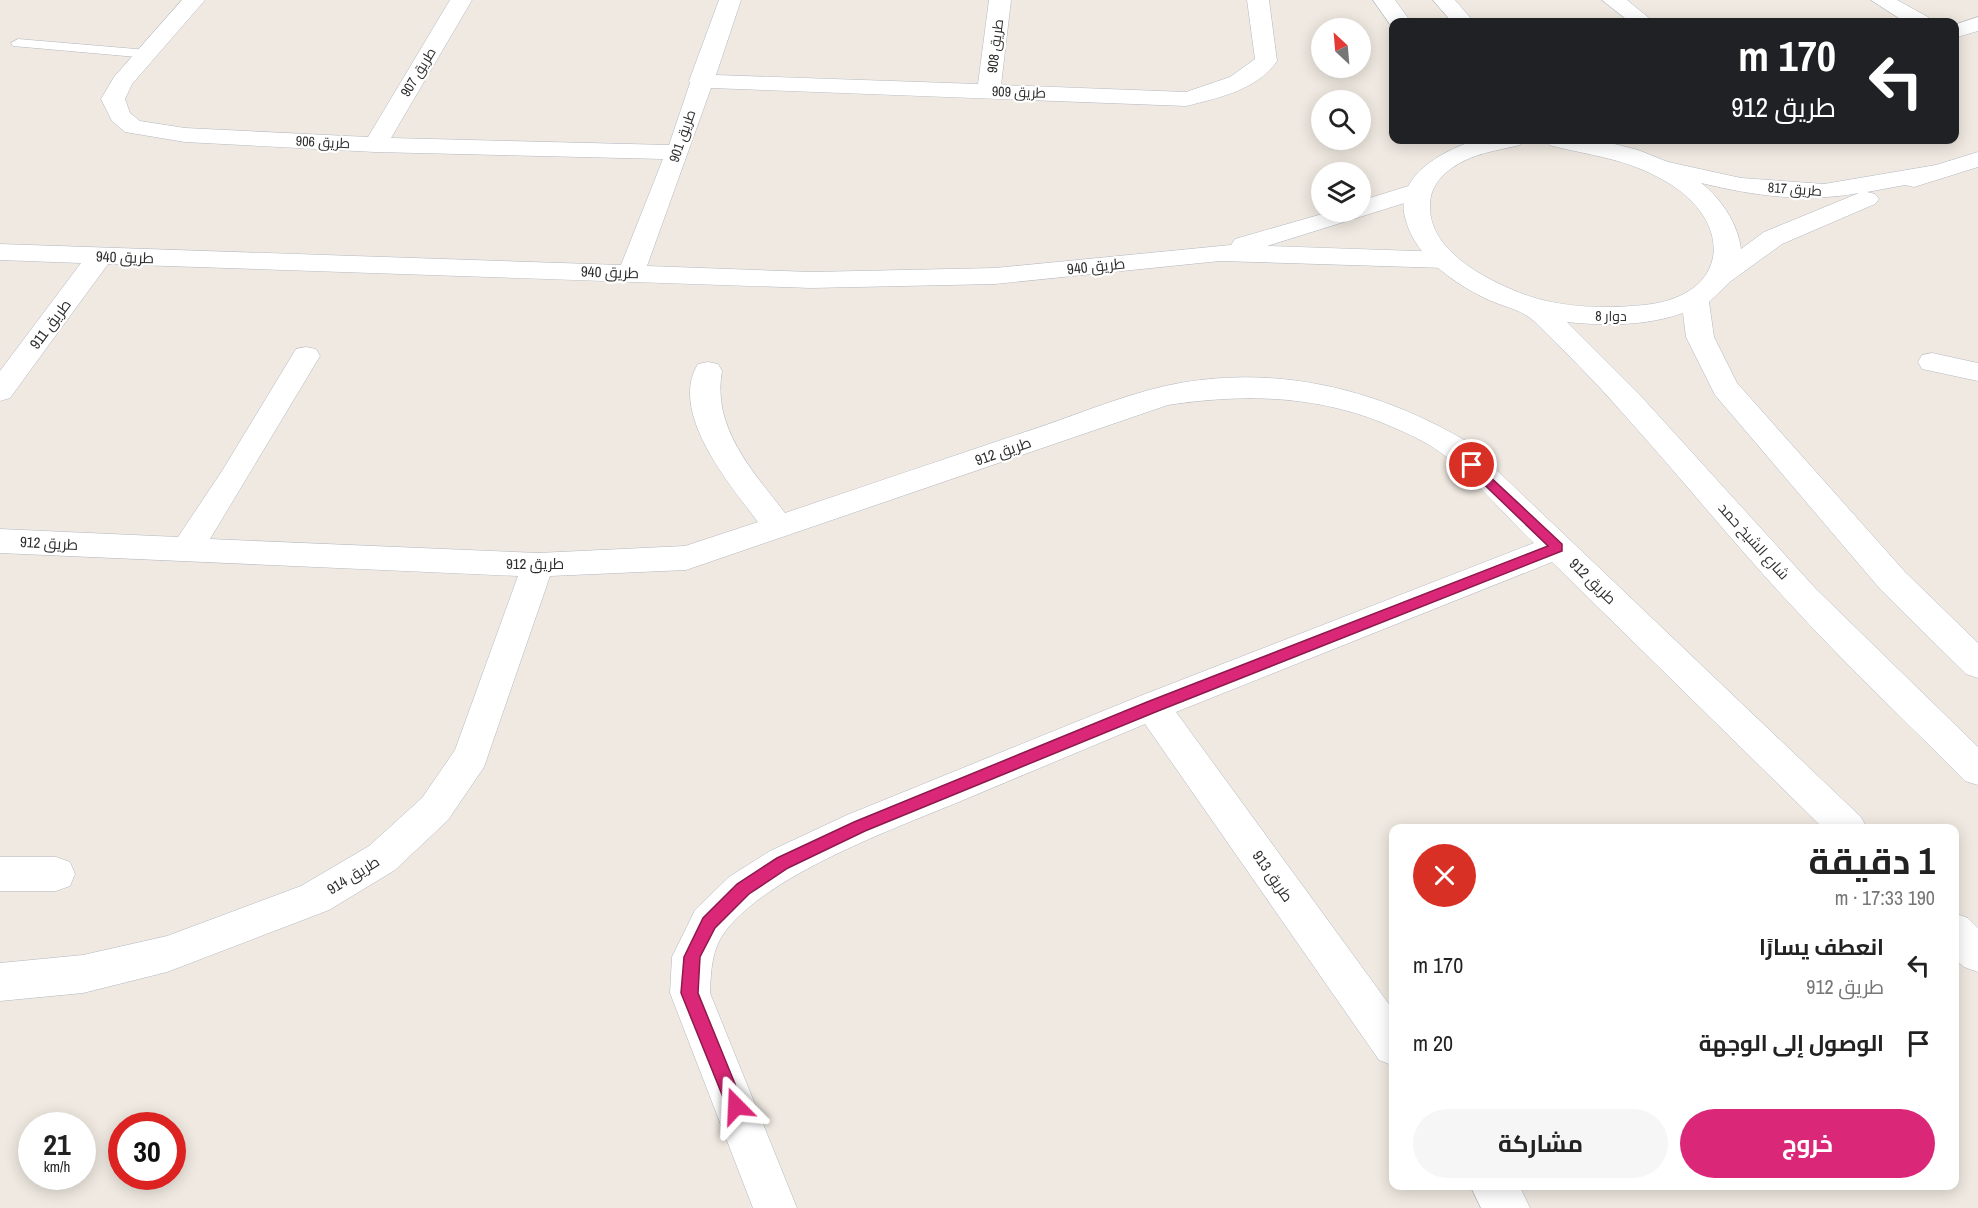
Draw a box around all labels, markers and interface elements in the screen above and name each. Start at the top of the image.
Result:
street label: طريق 908 [983,18,1007,74]
north arrow [1311,18,1371,78]
map controls [1311,18,1371,222]
text: 170 m [1738,28,1836,84]
icon: left [1857,42,1935,120]
street label: طريق 907 [396,44,440,100]
street label: طريق 909 [992,82,1046,102]
text: طريق 912 [1731,89,1836,125]
button: search [1311,90,1371,150]
street label: طريق 901 [665,107,699,165]
street label: طريق 906 [295,132,351,152]
button: layers [1311,162,1371,222]
street label: طريق 817 [1767,178,1823,200]
street label: طريق 940 [96,245,154,269]
street label: طريق 940 [1066,253,1126,279]
street label: طريق 940 [581,260,639,284]
street label: طريق 911 [24,295,76,353]
street label: دوار 8 [1595,307,1627,325]
street label: طريق 912 [972,432,1034,470]
pin [1446,439,1497,490]
icon: arrive [1455,448,1488,481]
street label: شارع الشيخ حمد [1713,498,1794,585]
street label: طريق 912 [19,531,79,555]
street label: طريق 912 [506,553,564,574]
street label: طريق 912 [1565,553,1621,609]
text: 1 دقيقة [1809,837,1935,885]
button: close [1413,844,1476,907]
street label: طريق 913 [1248,846,1298,906]
street label: طريق 914 [323,851,383,899]
text: 190 m · 17:33 [1835,884,1935,911]
text: انعطف يسارًا [1759,932,1884,962]
icon: left [1902,949,1935,982]
text: 170 m [1413,950,1463,980]
text: طريق 912 [1806,973,1884,1000]
icon: arrive [1902,1027,1935,1060]
text: 20 m [1413,1028,1453,1058]
text: الوصول إلى الوجهة [1699,1028,1884,1058]
position arrow [704,1074,768,1138]
button: مشاركة [1413,1109,1668,1178]
button: خروج [1680,1109,1935,1178]
speed limit sign: 30 [108,1112,186,1190]
text: 21 [43,1124,71,1164]
text: km/h [44,1156,70,1177]

